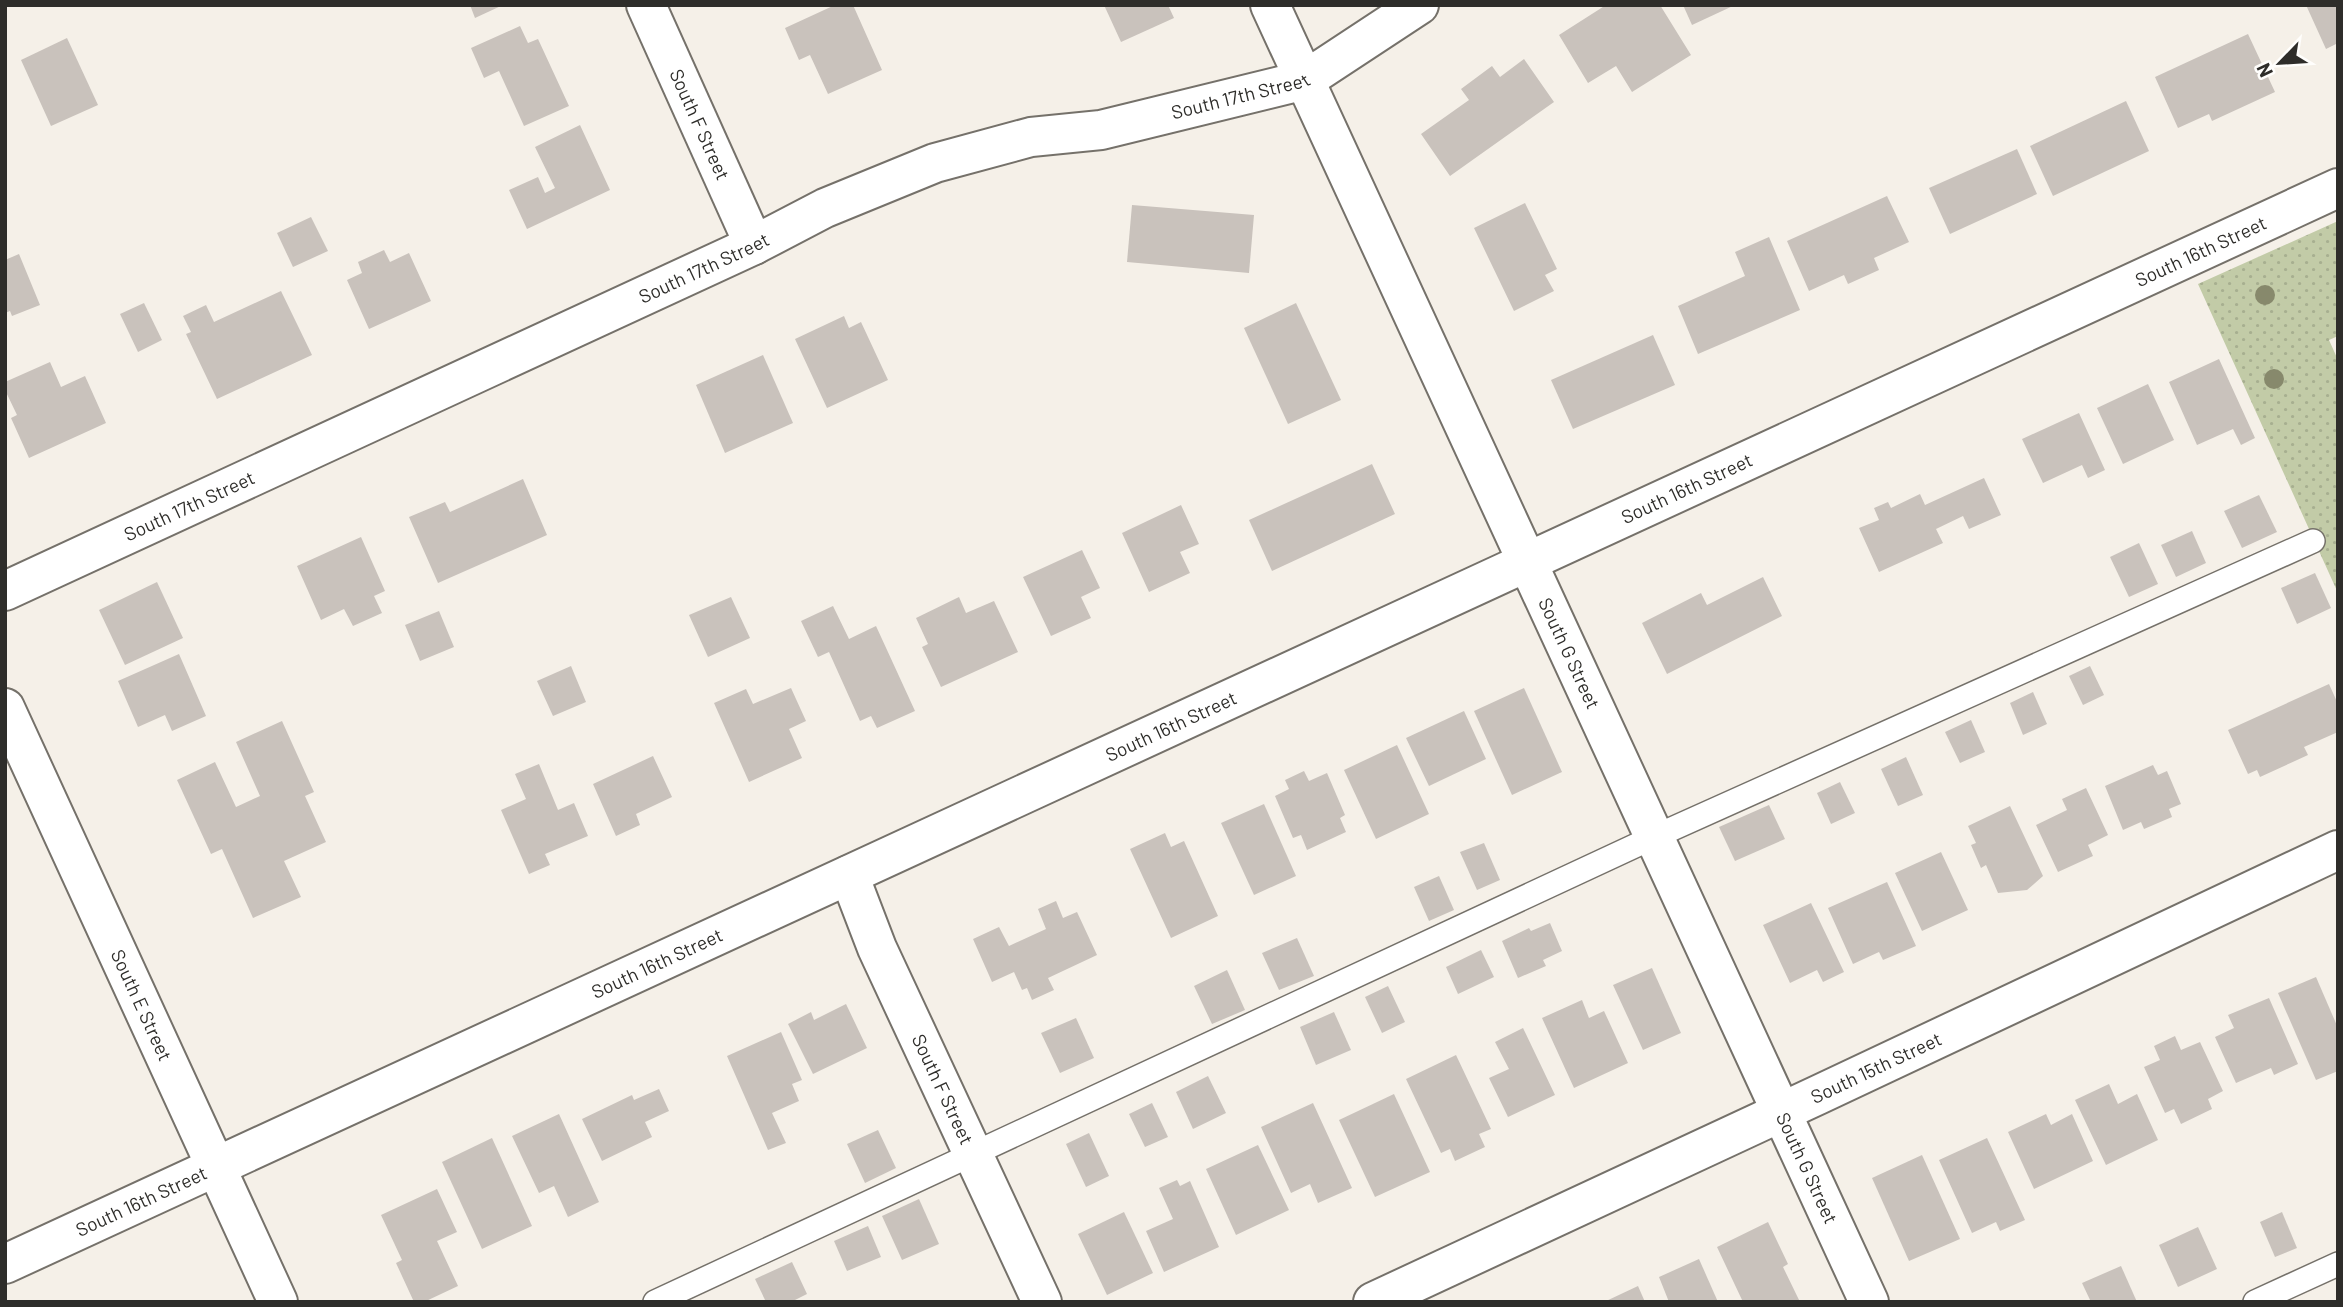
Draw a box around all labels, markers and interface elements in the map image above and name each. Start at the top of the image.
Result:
north arrow [2245,28,2315,98]
text: N [2251,60,2277,81]
street label: South F Street [665,65,735,183]
street label: South 17th Street [1169,68,1314,123]
street label: South 16th Street [2131,211,2270,291]
street label: South 17th Street [635,227,773,308]
street label: South 16th Street [1617,448,1756,528]
street label: South 17th Street [120,465,258,545]
street label: South G Street [1534,594,1605,712]
street label: South 16th Street [1101,686,1240,766]
street label: South 16th Street [587,923,726,1003]
street label: South E Street [107,946,177,1064]
street label: South 15th Street [1807,1027,1945,1108]
street label: South F Street [908,1030,979,1148]
street label: South G Street [1772,1108,1843,1227]
street label: South 16th Street [72,1161,210,1241]

